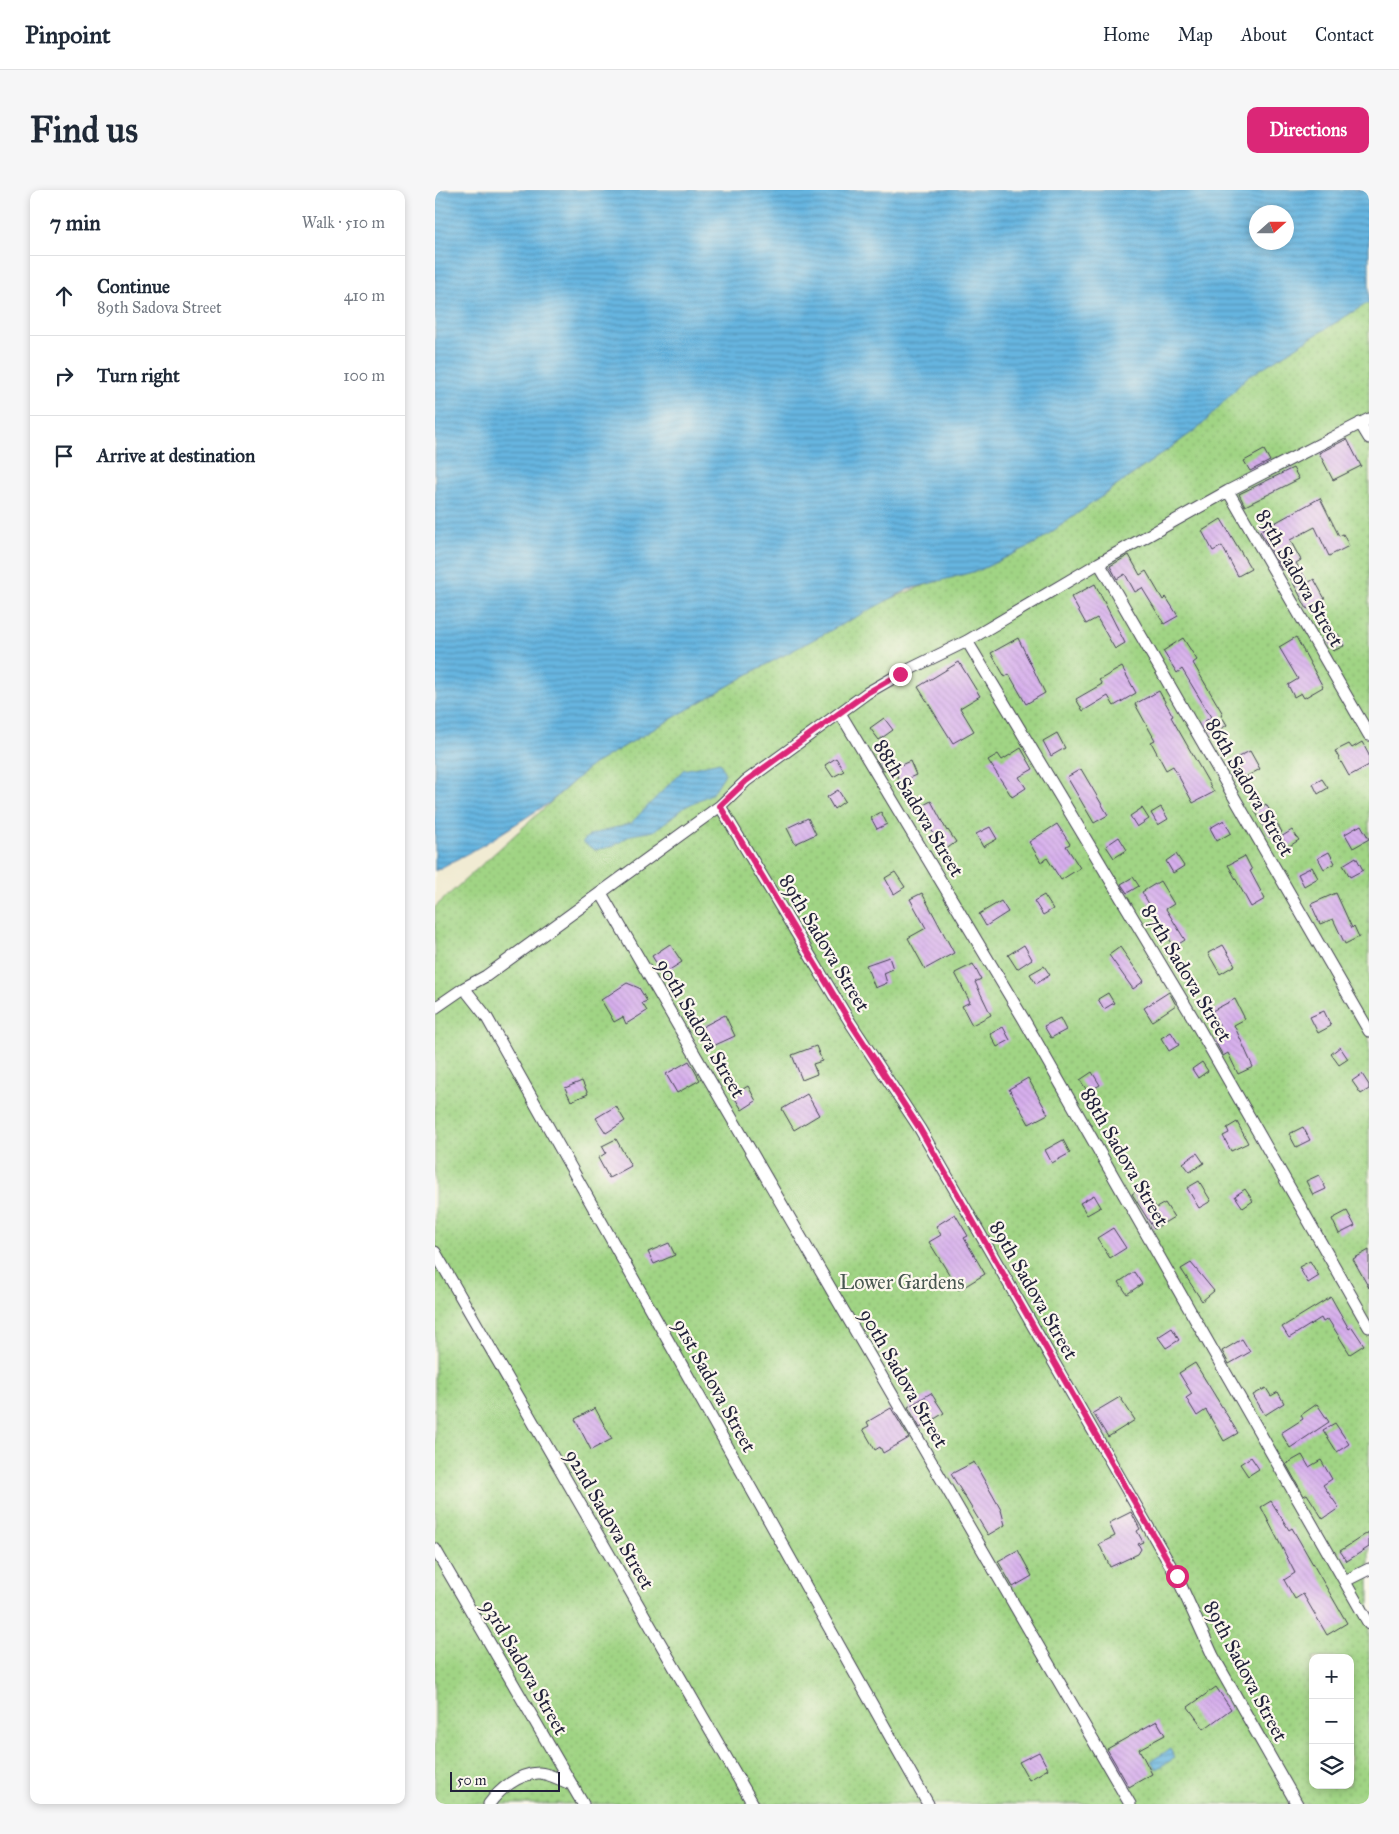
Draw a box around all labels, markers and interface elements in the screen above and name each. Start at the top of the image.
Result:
text: Pinpoint [25,20,111,50]
text: Home [1103,24,1150,46]
text: Map [1178,24,1213,46]
text: About [1241,24,1287,46]
text: Contact [1315,24,1374,46]
button: Directions [1247,107,1369,153]
text: Find us [30,109,138,152]
north arrow [1249,205,1294,250]
text: 7 min [50,210,101,236]
text: Walk · 510 m [302,213,385,232]
text: Continue [97,275,170,298]
icon: ahead [50,282,78,310]
text: 410 m [344,286,385,305]
text: 89th Sadova Street [97,298,222,317]
icon: right [50,362,78,390]
text: Turn right [97,364,180,387]
text: 100 m [343,366,385,385]
icon: arrive [50,442,78,470]
text: Arrive at destination [97,444,255,467]
street label: 85th Sadova Street [1251,505,1349,651]
route end [889,663,912,686]
street label: 86th Sadova Street [1201,714,1299,860]
street label: 88th Sadova Street [869,735,969,881]
street label: 89th Sadova Street [775,870,875,1016]
street label: 87th Sadova Street [1137,900,1237,1046]
street label: 90th Sadova Street [651,954,751,1102]
street label: 88th Sadova Street [1076,1084,1174,1230]
street label: 89th Sadova Street [985,1216,1083,1364]
park label: Lower Gardens [840,1270,964,1294]
street label: 90th Sadova Street [854,1304,954,1452]
street label: 91st Sadova Street [668,1314,762,1456]
street label: 92nd Sadova Street [560,1445,660,1593]
route start [1166,1565,1189,1588]
street label: 93rd Sadova Street [476,1595,574,1739]
street label: 89th Sadova Street [1199,1597,1293,1745]
map controls [1309,1654,1354,1789]
button: + [1309,1654,1354,1699]
button: − [1309,1699,1354,1744]
button: layers [1309,1744,1354,1789]
scale bar [450,1769,560,1792]
text: 50 m [457,1772,486,1789]

